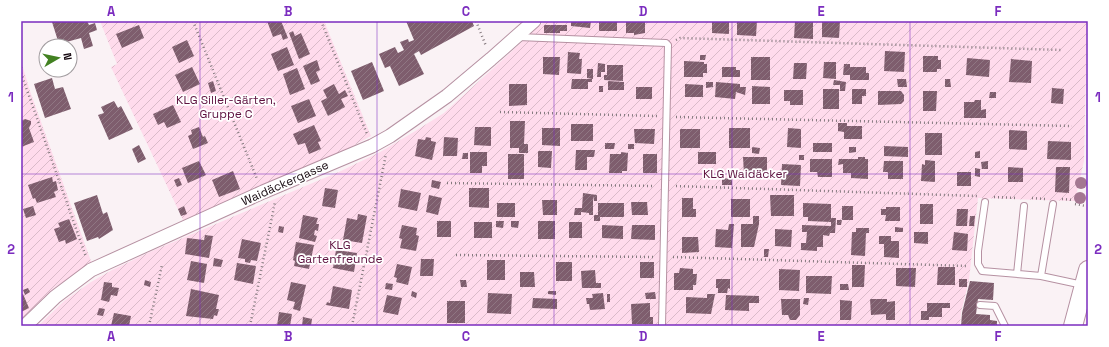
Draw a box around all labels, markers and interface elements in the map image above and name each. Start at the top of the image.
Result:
text: A [107,3,116,20]
text: B [284,3,293,20]
text: C [462,3,470,20]
text: D [639,3,648,20]
text: E [817,3,825,20]
text: F [995,3,1002,20]
north arrow [38,38,78,78]
text: N [60,52,75,61]
text: 1 [8,89,14,106]
text: 1 [1095,89,1101,106]
park label: KLG Siller-Gärten, Gruppe C [176,92,276,122]
street label: Waidäckergasse [239,157,331,209]
park label: KLG Waidäcker [703,166,788,182]
park label: KLG Gartenfreunde [297,237,383,267]
text: 2 [7,241,15,258]
text: 2 [1094,241,1102,258]
text: A [107,328,116,345]
text: B [284,328,293,345]
text: C [462,328,470,345]
text: D [639,328,648,345]
text: E [817,328,825,345]
text: F [995,328,1002,345]

